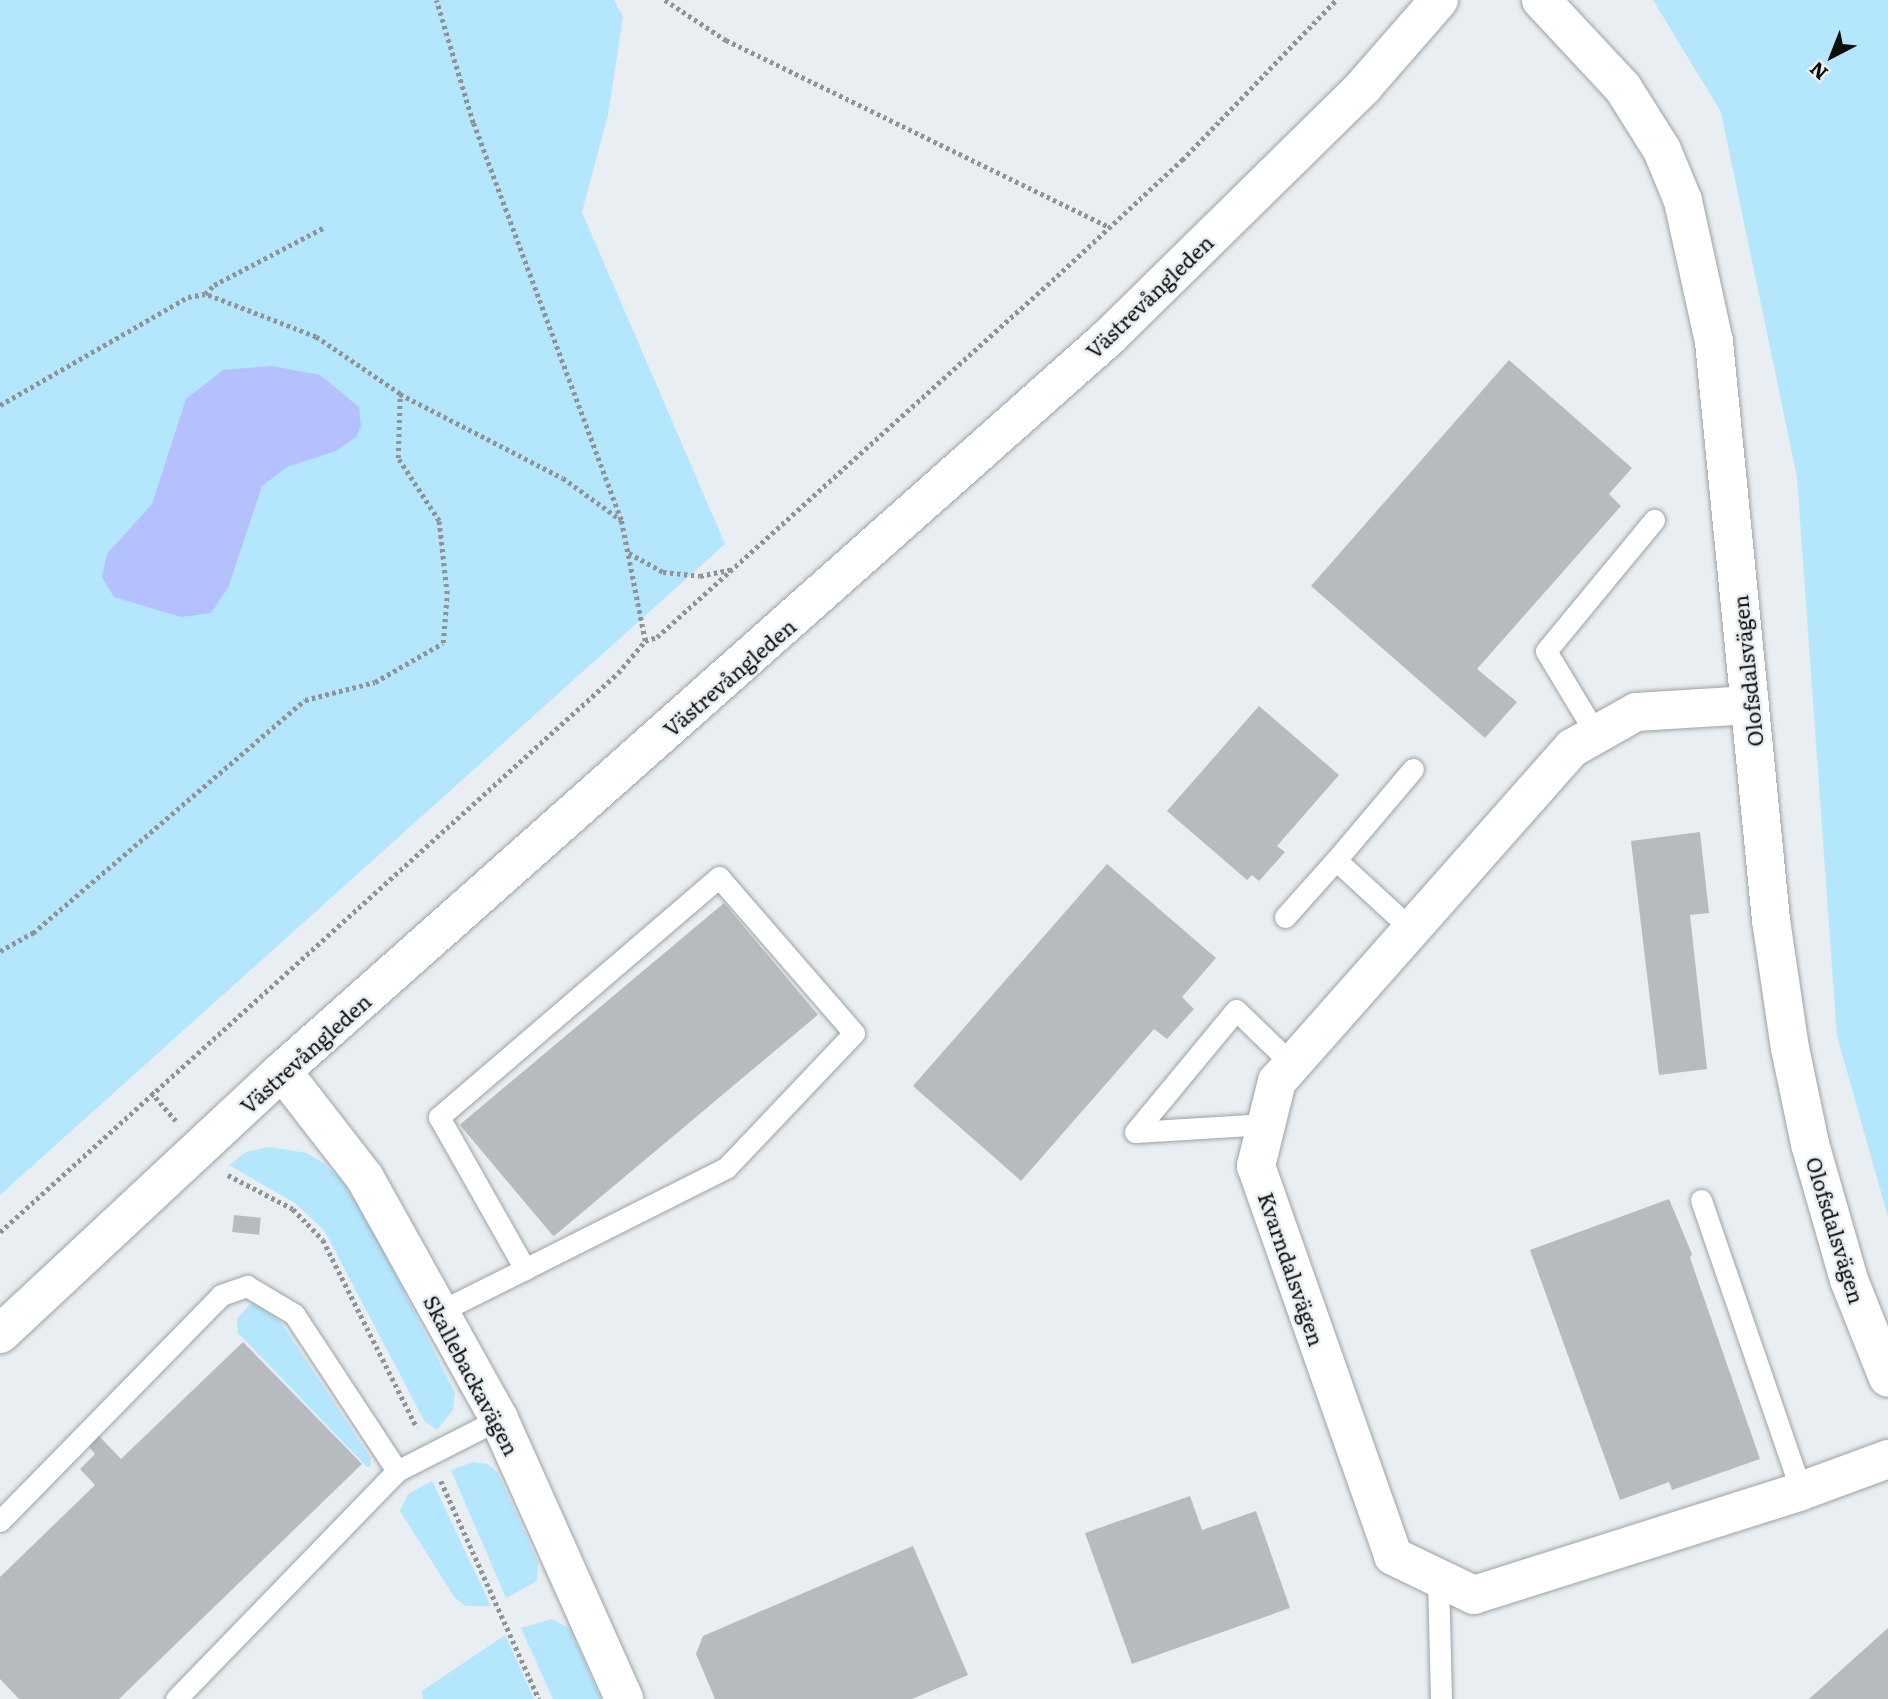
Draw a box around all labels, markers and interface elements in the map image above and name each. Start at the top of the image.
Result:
north arrow [1797,21,1867,91]
text: N [1803,56,1833,87]
street label: Västrevångleden [1080,229,1218,363]
street label: Olofsdalsvägen [1727,594,1767,748]
street label: Västrevångleden [658,613,800,741]
street label: Västrevångleden [235,988,375,1118]
street label: Olofsdalsvägen [1802,1154,1870,1306]
street label: Kvarndalsvägen [1254,1189,1330,1349]
street label: Skallebackavägen [419,1291,525,1459]

